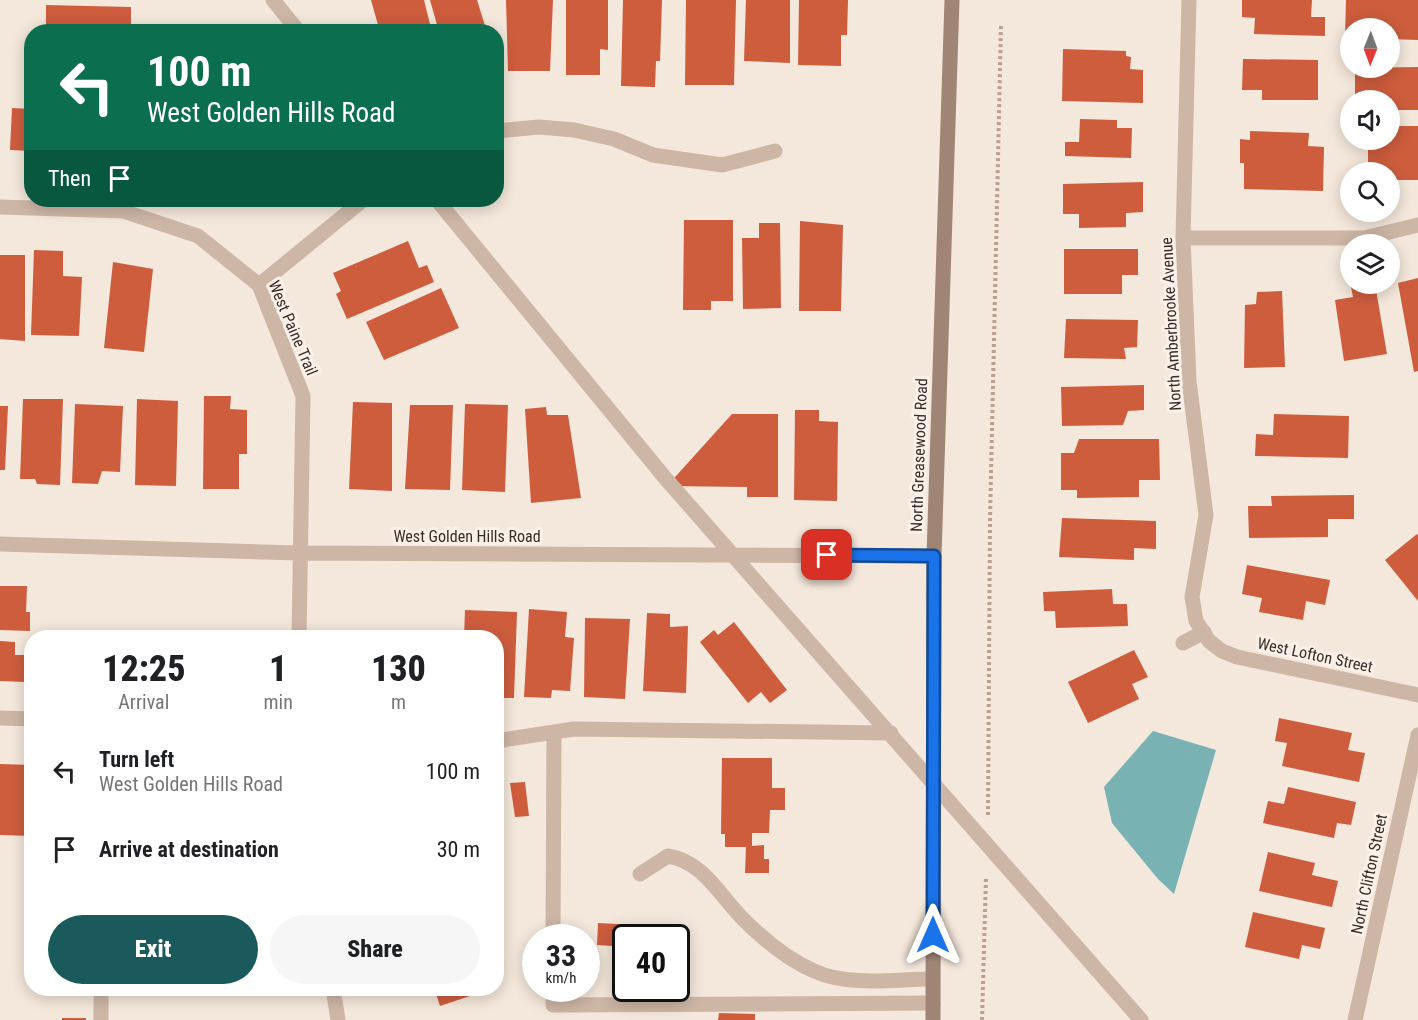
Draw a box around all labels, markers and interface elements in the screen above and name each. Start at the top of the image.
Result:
north arrow [1340,18,1400,78]
map controls [1340,18,1400,294]
text: 100 m [147,47,252,96]
icon: left [48,48,126,126]
button: sound [1340,90,1400,150]
text: West Golden Hills Road [147,97,395,129]
icon: arrive [103,162,136,195]
button: search [1340,162,1400,222]
text: Then [48,166,91,191]
button: layers [1340,234,1400,294]
street label: North Amberbrooke Avenue [1157,237,1185,411]
street label: West Paine Trail [264,278,322,378]
street label: North Greasewood Road [907,378,931,532]
street label: West Golden Hills Road [393,527,541,546]
pin [801,529,852,580]
icon: arrive [810,538,843,571]
street label: West Lofton Street [1256,634,1375,677]
text: 12:25 [102,648,185,690]
text: 1 [269,648,287,690]
text: 130 [371,648,426,690]
text: Arrival [118,690,169,714]
text: min [264,690,293,714]
text: m [391,690,406,714]
text: Turn left [99,747,174,772]
icon: left [48,755,81,788]
text: 100 m [426,759,480,784]
text: West Golden Hills Road [99,772,283,796]
street label: North Clifton Street [1347,812,1391,936]
icon: arrive [48,833,81,866]
text: Arrive at destination [99,837,279,862]
text: 30 m [437,837,480,862]
position arrow [901,903,965,967]
button: Exit [48,915,258,984]
button: Share [270,915,480,984]
speed limit sign: 40 [612,924,690,1002]
text: 33 [546,938,576,973]
text: km/h [546,969,576,987]

